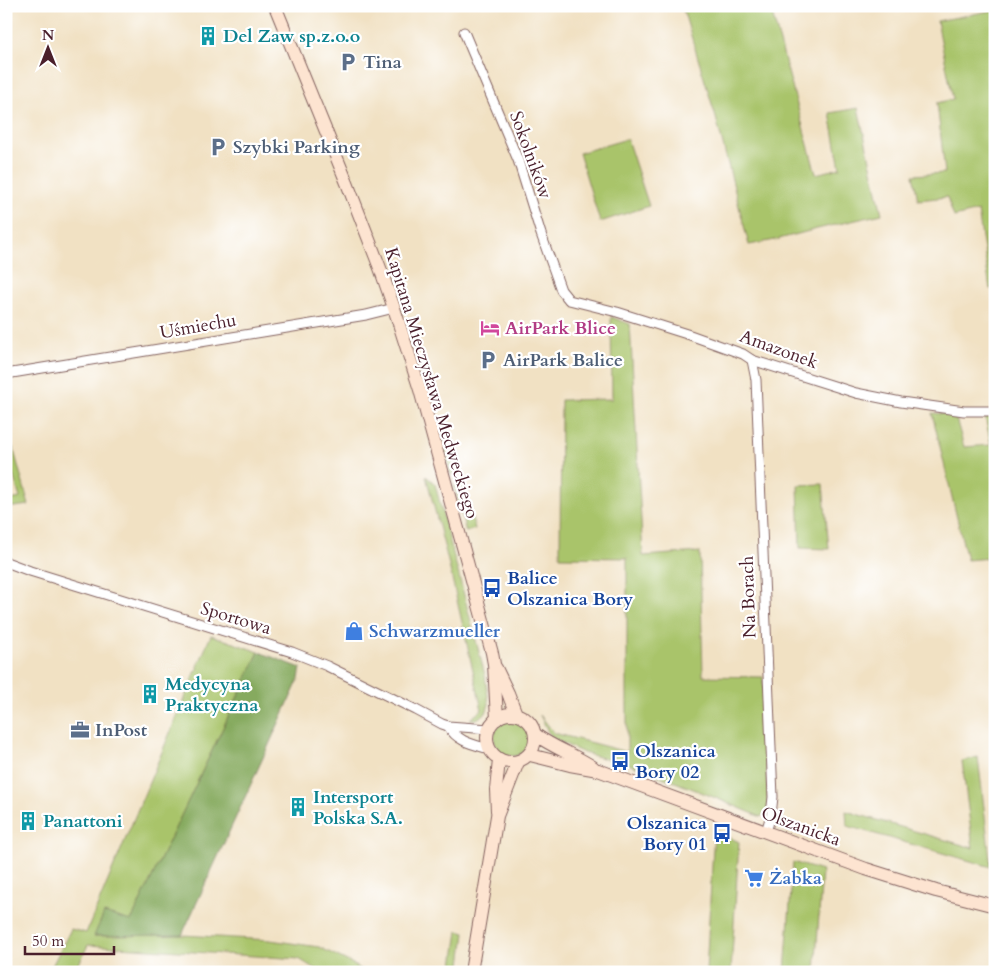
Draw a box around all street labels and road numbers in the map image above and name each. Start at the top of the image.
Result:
street label: Sokolników [503,108,558,203]
street label: Kapitana Mieczysława Medweckiego [378,245,485,522]
street label: Uśmiechu [158,307,238,346]
street label: Amazonek [736,324,822,375]
street label: Na Borach [735,555,762,639]
street label: Sportowa [198,596,274,641]
street label: Olszanicka [758,801,844,852]

